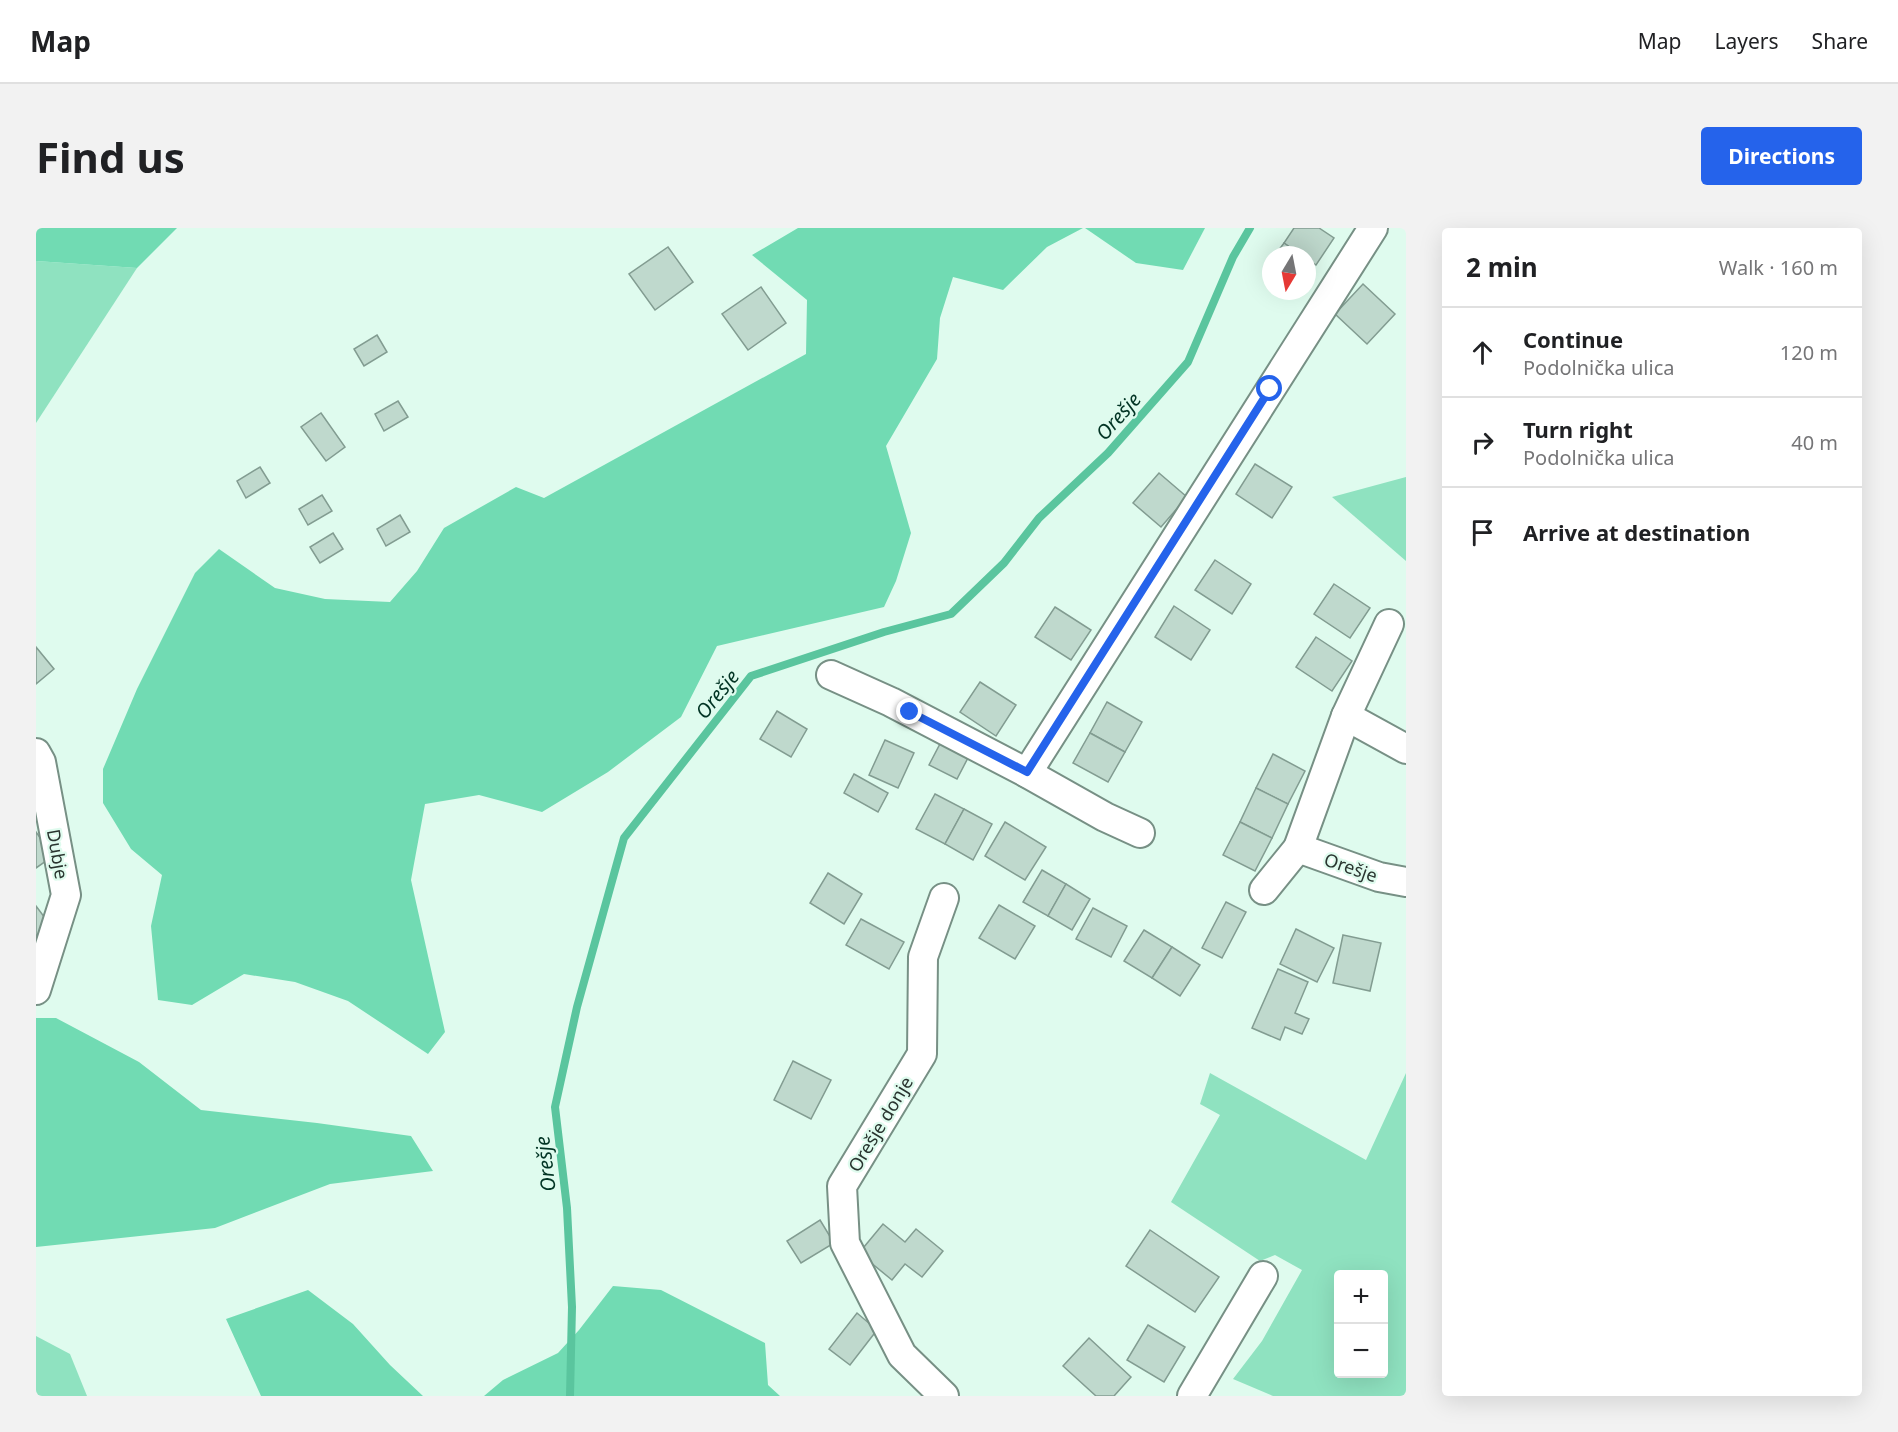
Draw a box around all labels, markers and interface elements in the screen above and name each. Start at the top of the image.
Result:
text: Map [30,22,91,60]
text: Map [1638,27,1682,55]
text: Layers [1715,27,1779,55]
text: Share [1812,27,1868,55]
button: Directions [1701,127,1862,185]
text: Find us [36,128,185,185]
north arrow [1262,246,1316,300]
text: 2 min [1466,249,1538,285]
text: Walk · 160 m [1719,254,1838,281]
text: Continue [1523,324,1623,354]
icon: ahead [1466,336,1499,369]
text: 120 m [1780,339,1838,366]
text: Podolnička ulica [1523,354,1674,381]
route start [1256,375,1282,401]
water label: Orešje [1089,386,1147,446]
text: Turn right [1523,414,1633,444]
icon: right [1466,426,1499,459]
text: 40 m [1791,429,1838,456]
text: Podolnička ulica [1523,444,1674,471]
icon: arrive [1466,516,1499,549]
text: Arrive at destination [1523,517,1750,547]
water label: Orešje [689,664,745,724]
route end [896,698,922,724]
street label: Dubje [42,827,74,881]
street label: Orešje [1321,847,1381,887]
street label: Orešje donje [842,1072,918,1176]
water label: Orešje [528,1135,562,1193]
map controls [1334,1270,1388,1378]
button: + [1334,1270,1388,1324]
button: − [1334,1324,1388,1378]

